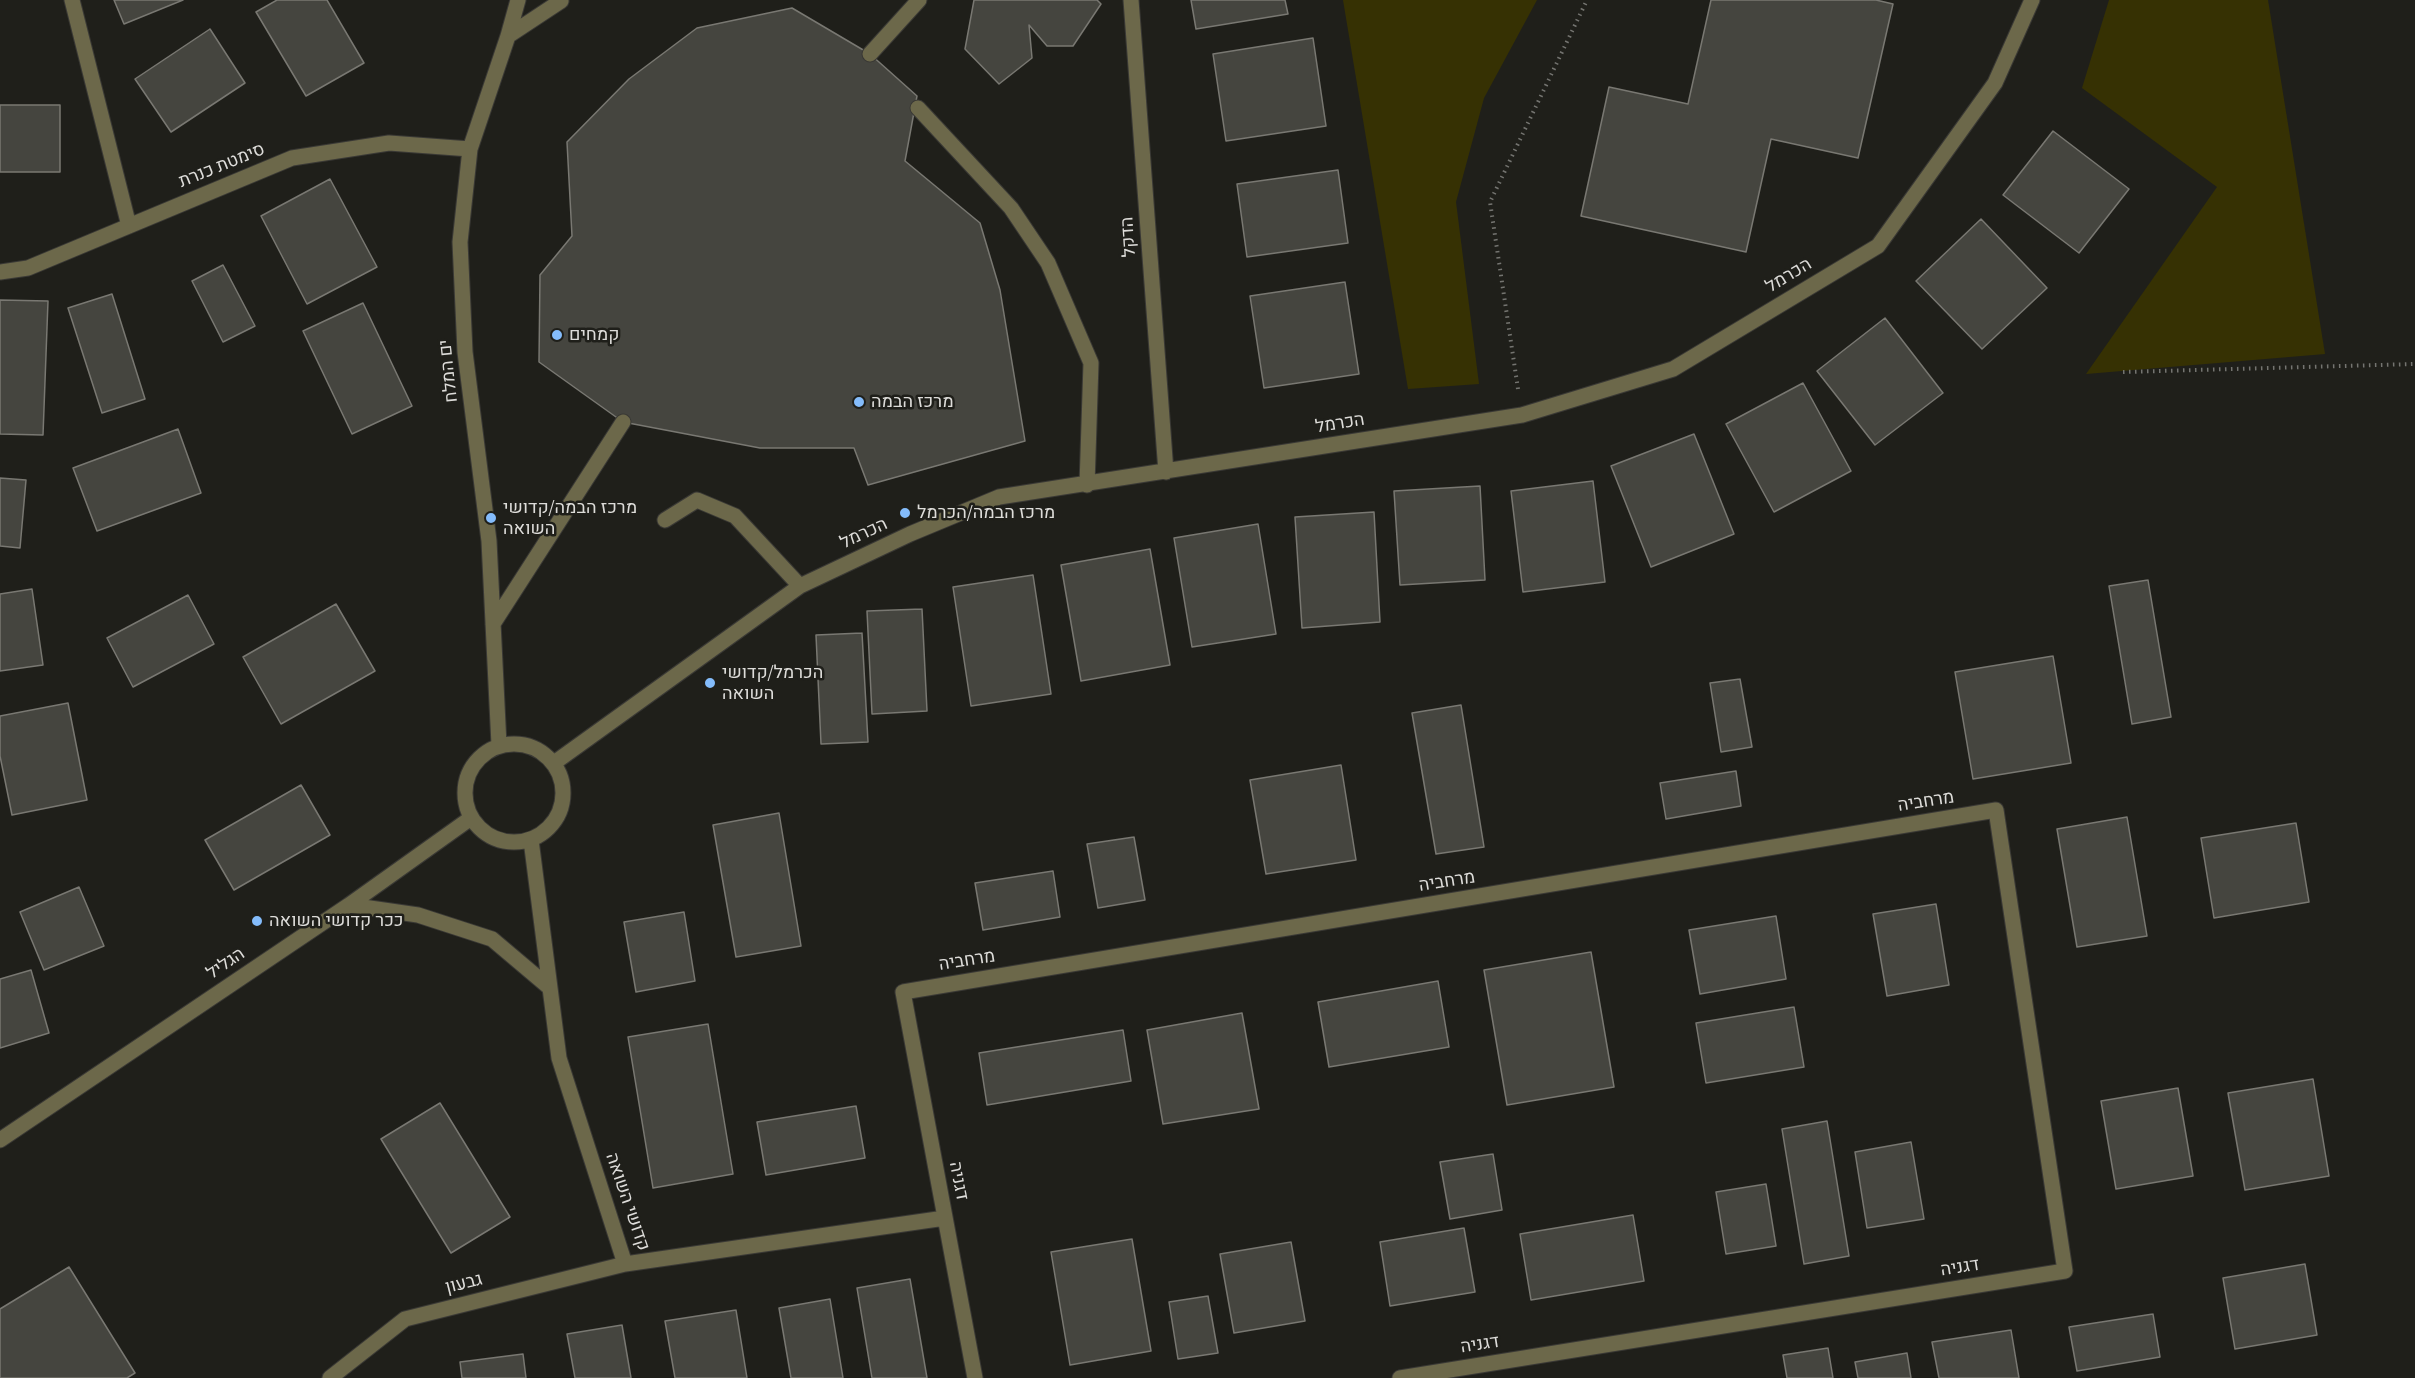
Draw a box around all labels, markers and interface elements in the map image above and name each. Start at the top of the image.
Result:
street label: סימטת כנרת [176,139,268,193]
street label: הדקל [1117,216,1141,258]
street label: הכרמל [1762,254,1816,298]
place label: קמחים [569,324,619,346]
marker: קמחים [550,328,564,342]
street label: ים המלח [435,338,463,404]
place label: מרכז הבמה [871,391,954,413]
marker: מרכז הבמה [852,395,866,409]
street label: הכרמל [1314,409,1366,439]
place label: מרכז הבמה/קדושי השואה [503,497,637,540]
place label: מרכז הבמה/הכרמל [917,502,1055,524]
marker: מרכז הבמה/הכרמל [898,506,912,520]
marker: מרכז הבמה/קדושי השואה [484,511,498,525]
street label: הכרמל [837,514,891,554]
place label: הכרמל/קדושי השואה [722,662,823,704]
marker: הכרמל/קדושי השואה [703,676,717,690]
street label: מרחביה [1896,787,1956,817]
street label: מרחביה [1417,867,1477,897]
place label: ככר קדושי השואה [269,910,403,932]
marker: ככר קדושי השואה [250,914,264,928]
street label: הגליל [203,943,249,985]
street label: מרחביה [937,946,997,976]
street label: קדושי השואה [600,1150,654,1254]
street label: דגניה [944,1160,972,1202]
street label: דגניה [1939,1254,1981,1282]
street label: גבעון [443,1269,485,1299]
street label: דגניה [1459,1331,1501,1359]

